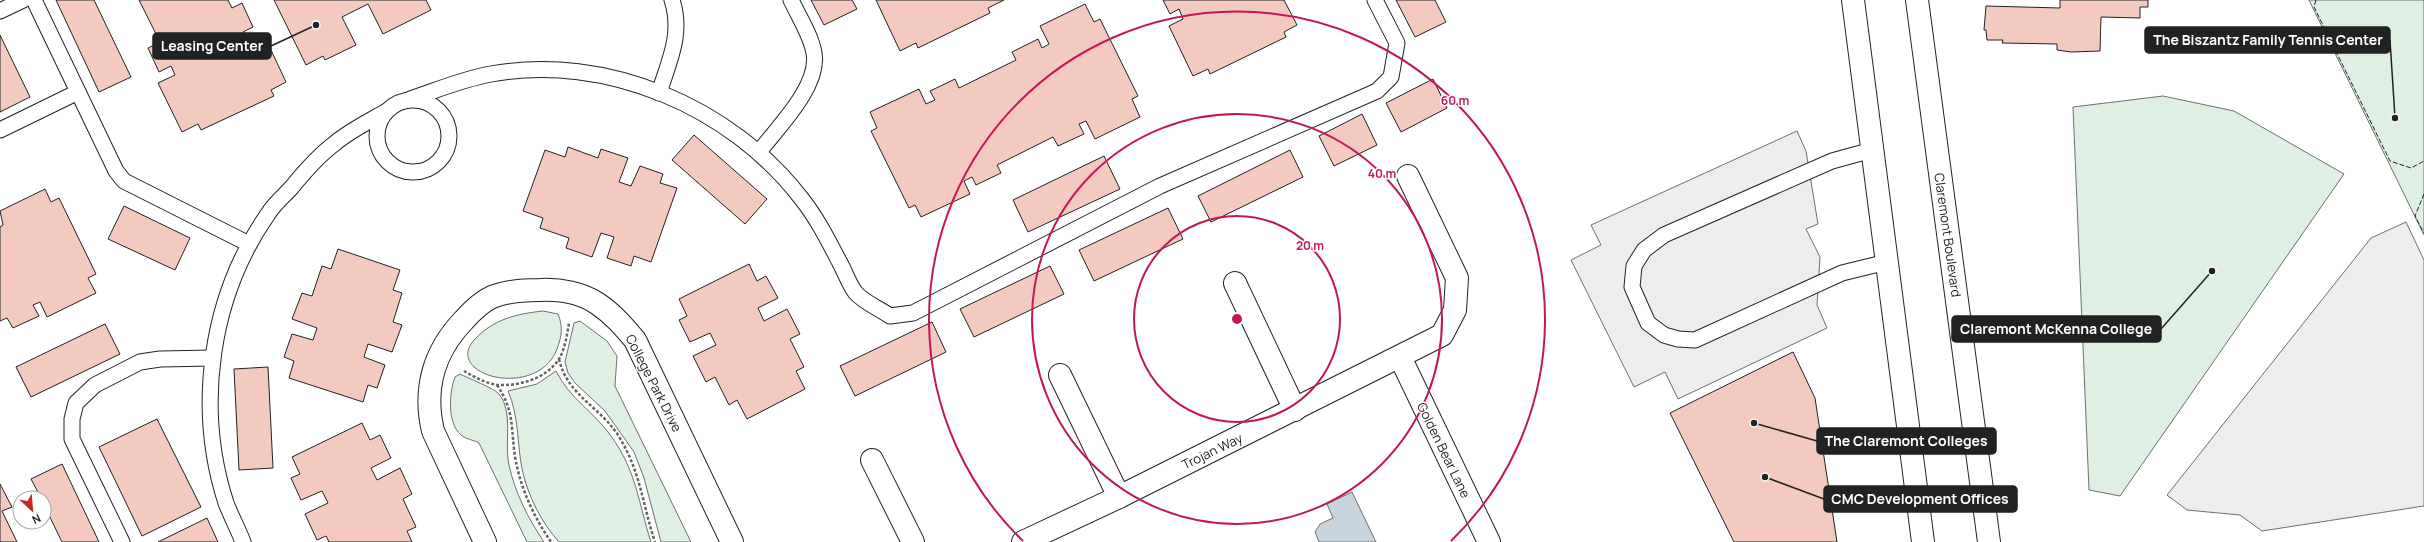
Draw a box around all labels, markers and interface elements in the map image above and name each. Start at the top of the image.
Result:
callout: The Biszantz Family Tennis Center [2145,27,2390,53]
text: The Biszantz Family Tennis Center [2153,30,2383,49]
callout: Leasing Center [153,33,271,59]
text: Leasing Center [161,36,264,55]
text: 60 m [1441,92,1469,109]
text: 40 m [1368,165,1396,182]
street label: Claremont Boulevard [1930,172,1966,298]
text: 20 m [1296,237,1324,254]
centre of rings [1230,312,1244,326]
callout: Claremont McKenna College [1952,316,2161,342]
text: Claremont McKenna College [1960,319,2152,338]
street label: College Park Drive [622,331,687,435]
street label: Golden Bear Lane [1413,399,1475,501]
callout: The Claremont Colleges [1817,428,1996,454]
street label: Trojan Way [1179,429,1245,473]
text: The Claremont Colleges [1824,431,1988,450]
callout: CMC Development Offices [1824,486,2017,512]
text: CMC Development Offices [1831,489,2009,508]
north arrow [12,490,52,530]
text: N [30,511,43,528]

